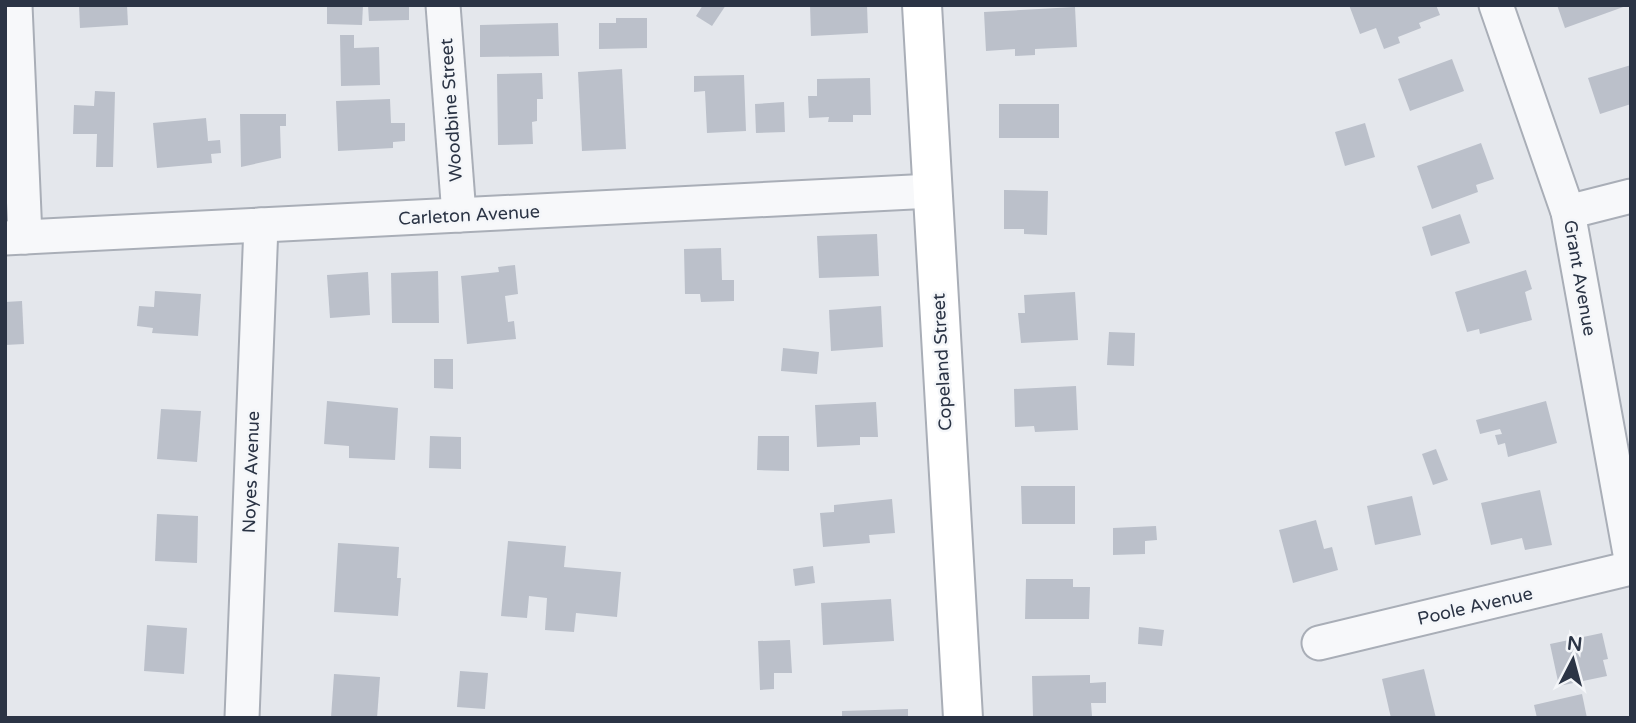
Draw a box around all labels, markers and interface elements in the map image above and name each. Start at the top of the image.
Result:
street label: Woodbine Street [435,37,467,182]
street label: Carleton Avenue [398,200,540,230]
street label: Grant Avenue [1559,218,1601,338]
street label: Copeland Street [927,293,957,431]
street label: Noyes Avenue [238,410,264,534]
street label: Poole Avenue [1415,582,1535,630]
north arrow [1538,625,1608,695]
text: N [1566,632,1583,656]

